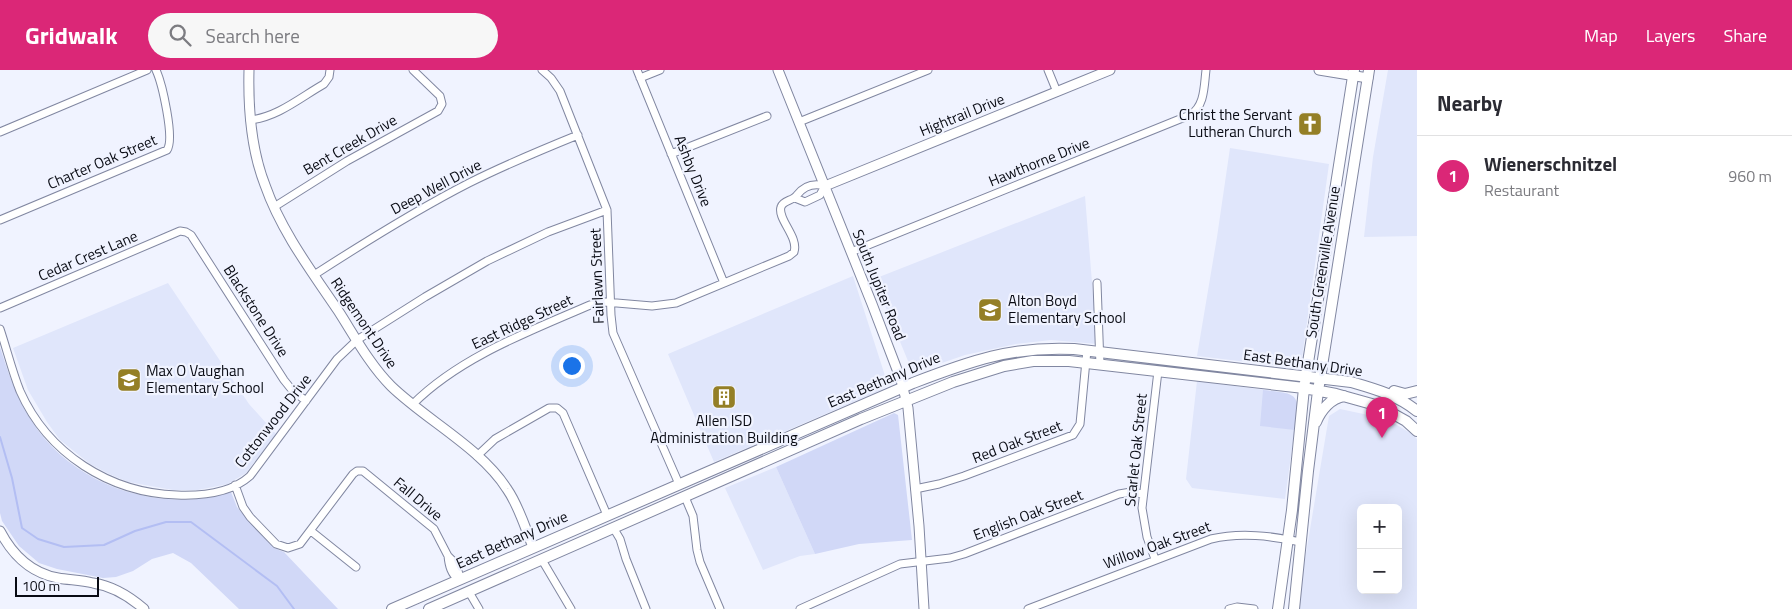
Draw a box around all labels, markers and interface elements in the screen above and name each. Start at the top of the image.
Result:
search box [148,13,498,58]
text: Gridwalk [25,17,118,53]
icon: search [166,21,194,49]
text: Search here [206,21,300,50]
text: Map [1584,22,1618,49]
text: Layers [1646,22,1695,49]
text: Share [1723,22,1767,49]
street label: Hightrail Drive [916,87,1008,142]
text: Nearby [1437,87,1502,119]
place label: Christ the Servant Lutheran Church [1179,103,1293,143]
street label: Bent Creek Drive [299,108,401,181]
church icon: Christ the Servant Lutheran Church [1297,111,1323,137]
street label: Charter Oak Street [44,128,161,195]
street label: Hawthorne Drive [985,131,1093,192]
street label: Ashby Drive [669,132,718,210]
text: Wienerschnitzel [1484,149,1617,178]
street label: Deep Well Drive [386,153,485,220]
text: 1 [1449,164,1457,188]
text: 960 m [1728,164,1772,188]
text: Restaurant [1484,178,1559,202]
street label: South Greenville Avenue [1299,184,1346,339]
street label: Cedar Crest Lane [34,224,141,287]
street label: South Jupiter Road [847,226,912,344]
street label: Fairlawn Street [583,227,610,324]
street label: Blackstone Drive [218,260,295,361]
street label: Ridgemont Drive [325,273,403,373]
street label: East Ridge Street [467,288,577,355]
place label: Alton Boyd Elementary School [1008,289,1126,329]
school or university icon: Alton Boyd Elementary School [977,297,1003,323]
street label: East Bethany Drive [1242,343,1364,382]
street label: East Bethany Drive [824,345,944,414]
your location [559,353,585,379]
place label: Max O Vaughan Elementary School [146,359,264,399]
school or university icon: Max O Vaughan Elementary School [116,367,142,393]
street label: Cottonwood Drive [229,369,317,473]
building icon: Allen ISD Administration Building [711,384,737,410]
street label: Scarlet Oak Street [1118,392,1153,508]
pin: 1 [1366,397,1398,438]
place label: Allen ISD Administration Building [650,409,798,449]
street label: Red Oak Street [969,414,1066,469]
street label: Fall Drive [389,471,448,526]
street label: English Oak Street [970,483,1087,546]
map controls [1357,504,1402,594]
button: + [1357,504,1402,549]
street label: East Bethany Drive [452,505,571,575]
street label: Willow Oak Street [1100,514,1214,575]
button: − [1357,549,1402,594]
scale bar [15,574,99,597]
text: 100 m [22,575,60,596]

